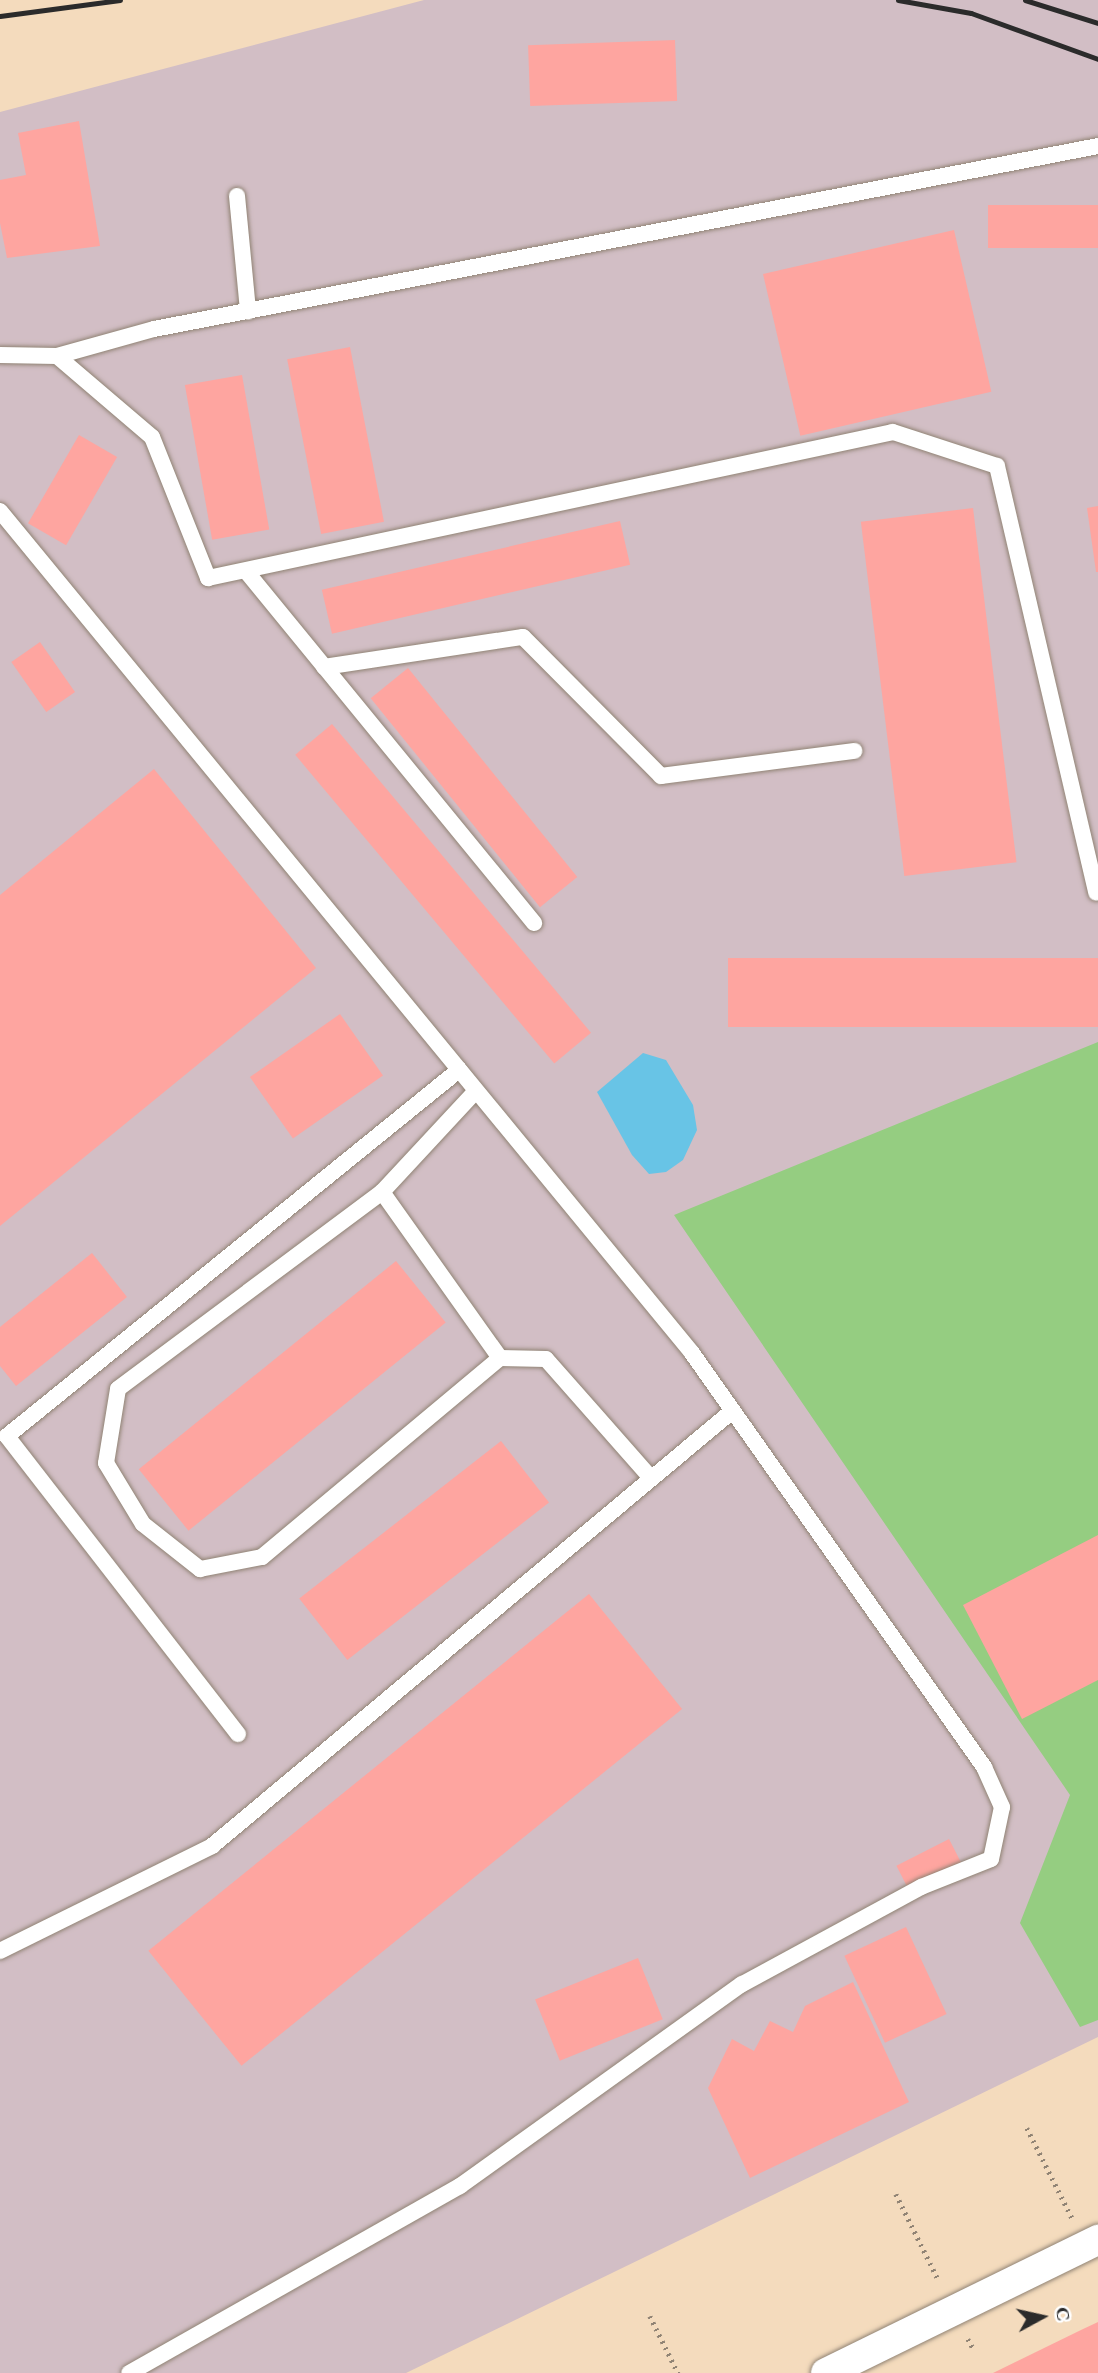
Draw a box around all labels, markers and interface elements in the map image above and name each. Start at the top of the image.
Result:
north arrow [1007,2282,1077,2352]
text: С [1050,2306,1077,2322]

